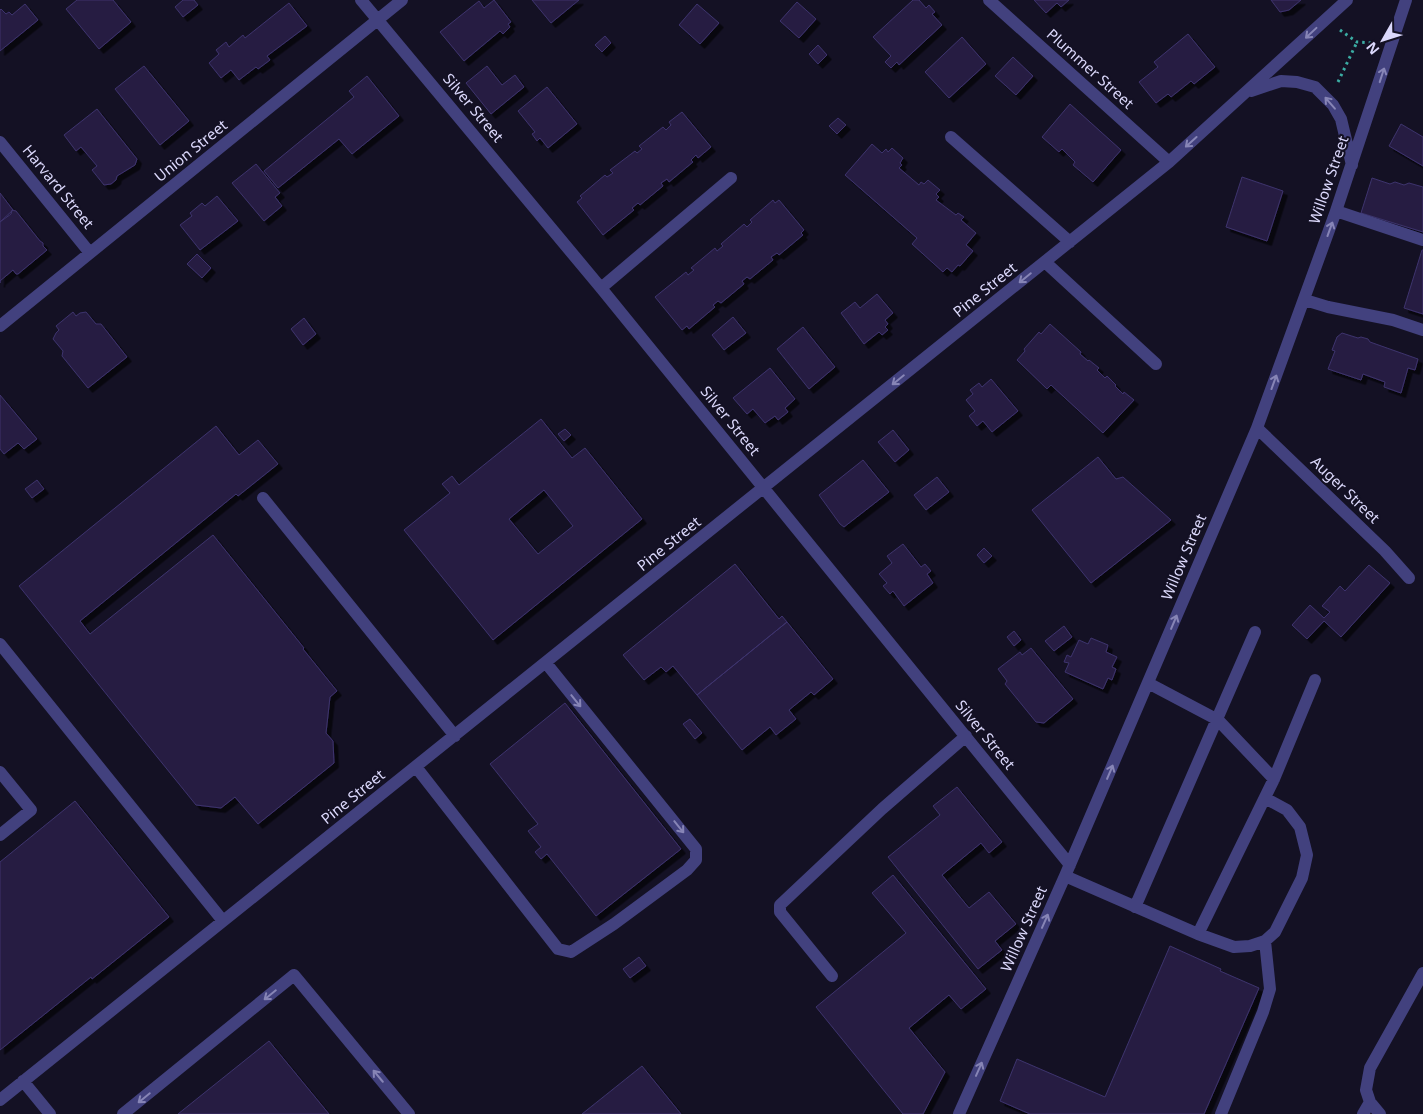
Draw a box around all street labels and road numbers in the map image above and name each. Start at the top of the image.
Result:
street label: Plummer Street [1043,24,1139,113]
street label: Silver Street [439,69,509,146]
street label: Union Street [150,114,231,186]
street label: Willow Street [1304,132,1353,226]
street label: Harvard Street [19,140,99,233]
street label: Pine Street [948,257,1021,321]
street label: Silver Street [697,381,765,460]
street label: Auger Street [1307,451,1385,528]
street label: Willow Street [1156,510,1210,603]
street label: Pine Street [632,511,705,575]
street label: Silver Street [952,695,1020,774]
street label: Pine Street [316,764,389,828]
street label: Willow Street [995,882,1051,975]

